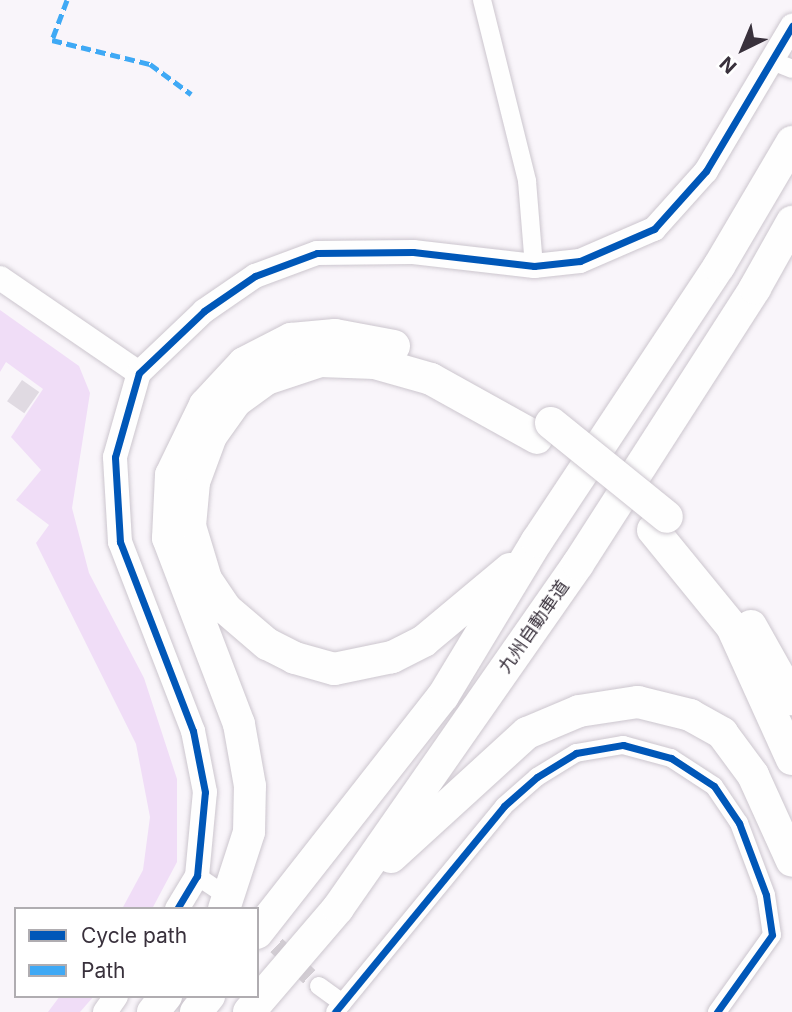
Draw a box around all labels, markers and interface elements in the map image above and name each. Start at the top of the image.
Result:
north arrow [708,14,778,84]
text: N [715,51,741,78]
street label: 九州自動車道 [494,577,574,677]
legend [14,907,259,998]
text: Cycle path [81,923,187,948]
text: Path [81,958,126,983]

